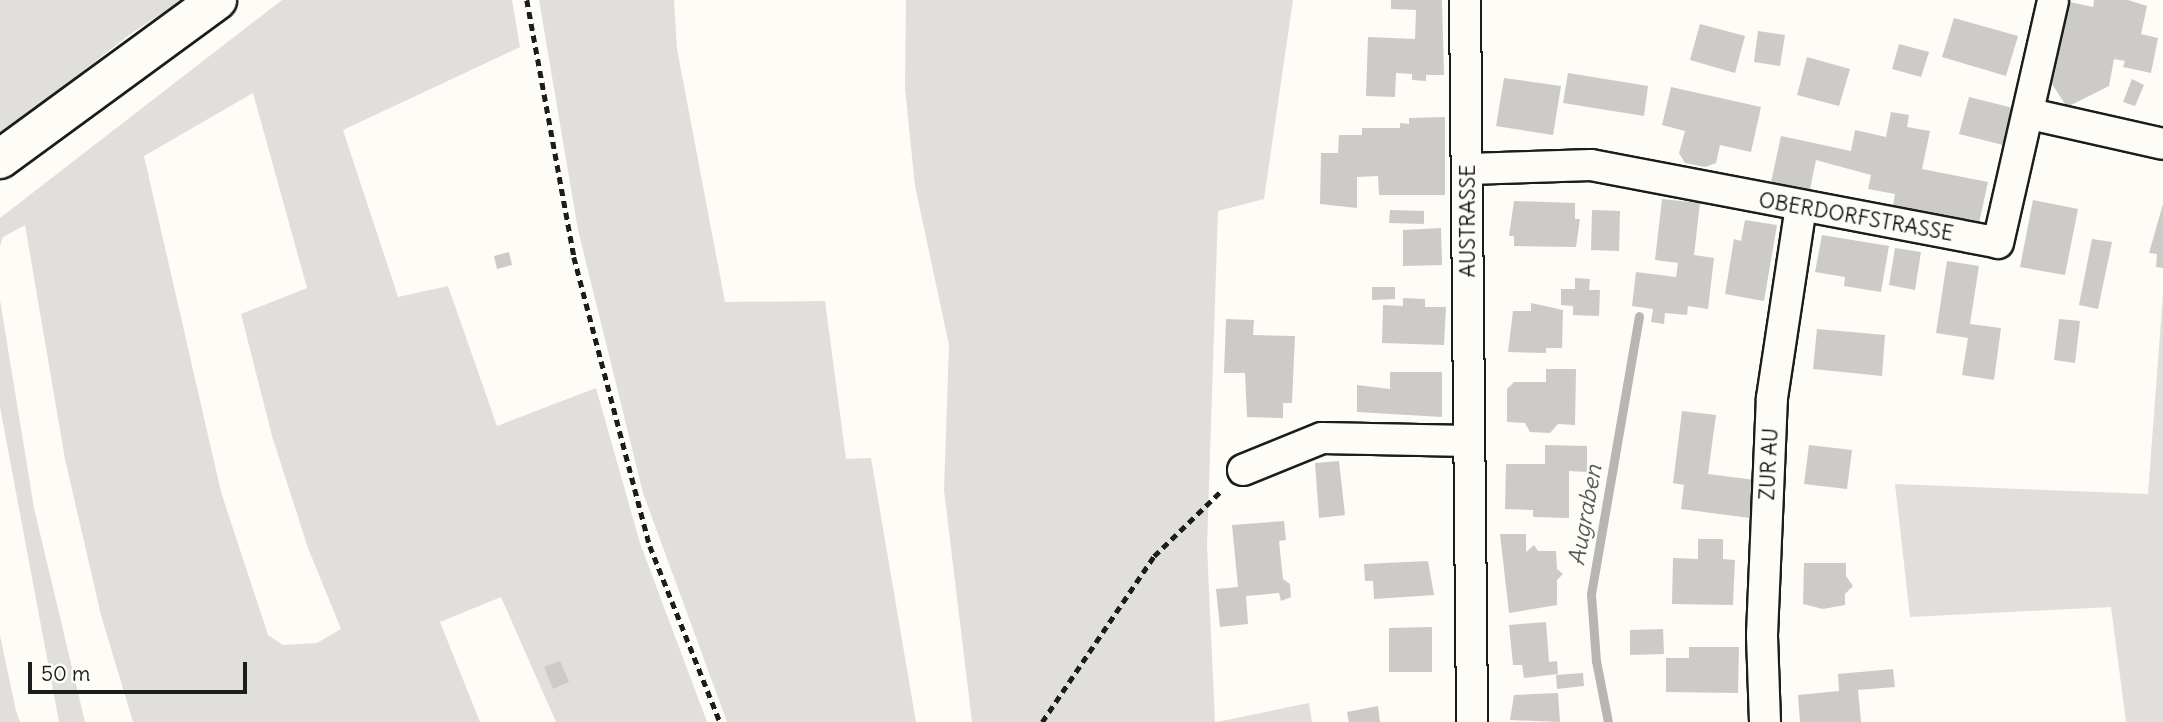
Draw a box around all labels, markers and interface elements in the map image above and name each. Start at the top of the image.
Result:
street label: AUSTRASSE [1455,164,1481,278]
street label: OBERDORFSTRASSE [1757,187,1955,247]
street label: ZUR AU [1755,427,1783,501]
water label: Augraben [1563,463,1607,567]
scale bar [32,648,250,692]
text: 50 m [41,660,90,687]

